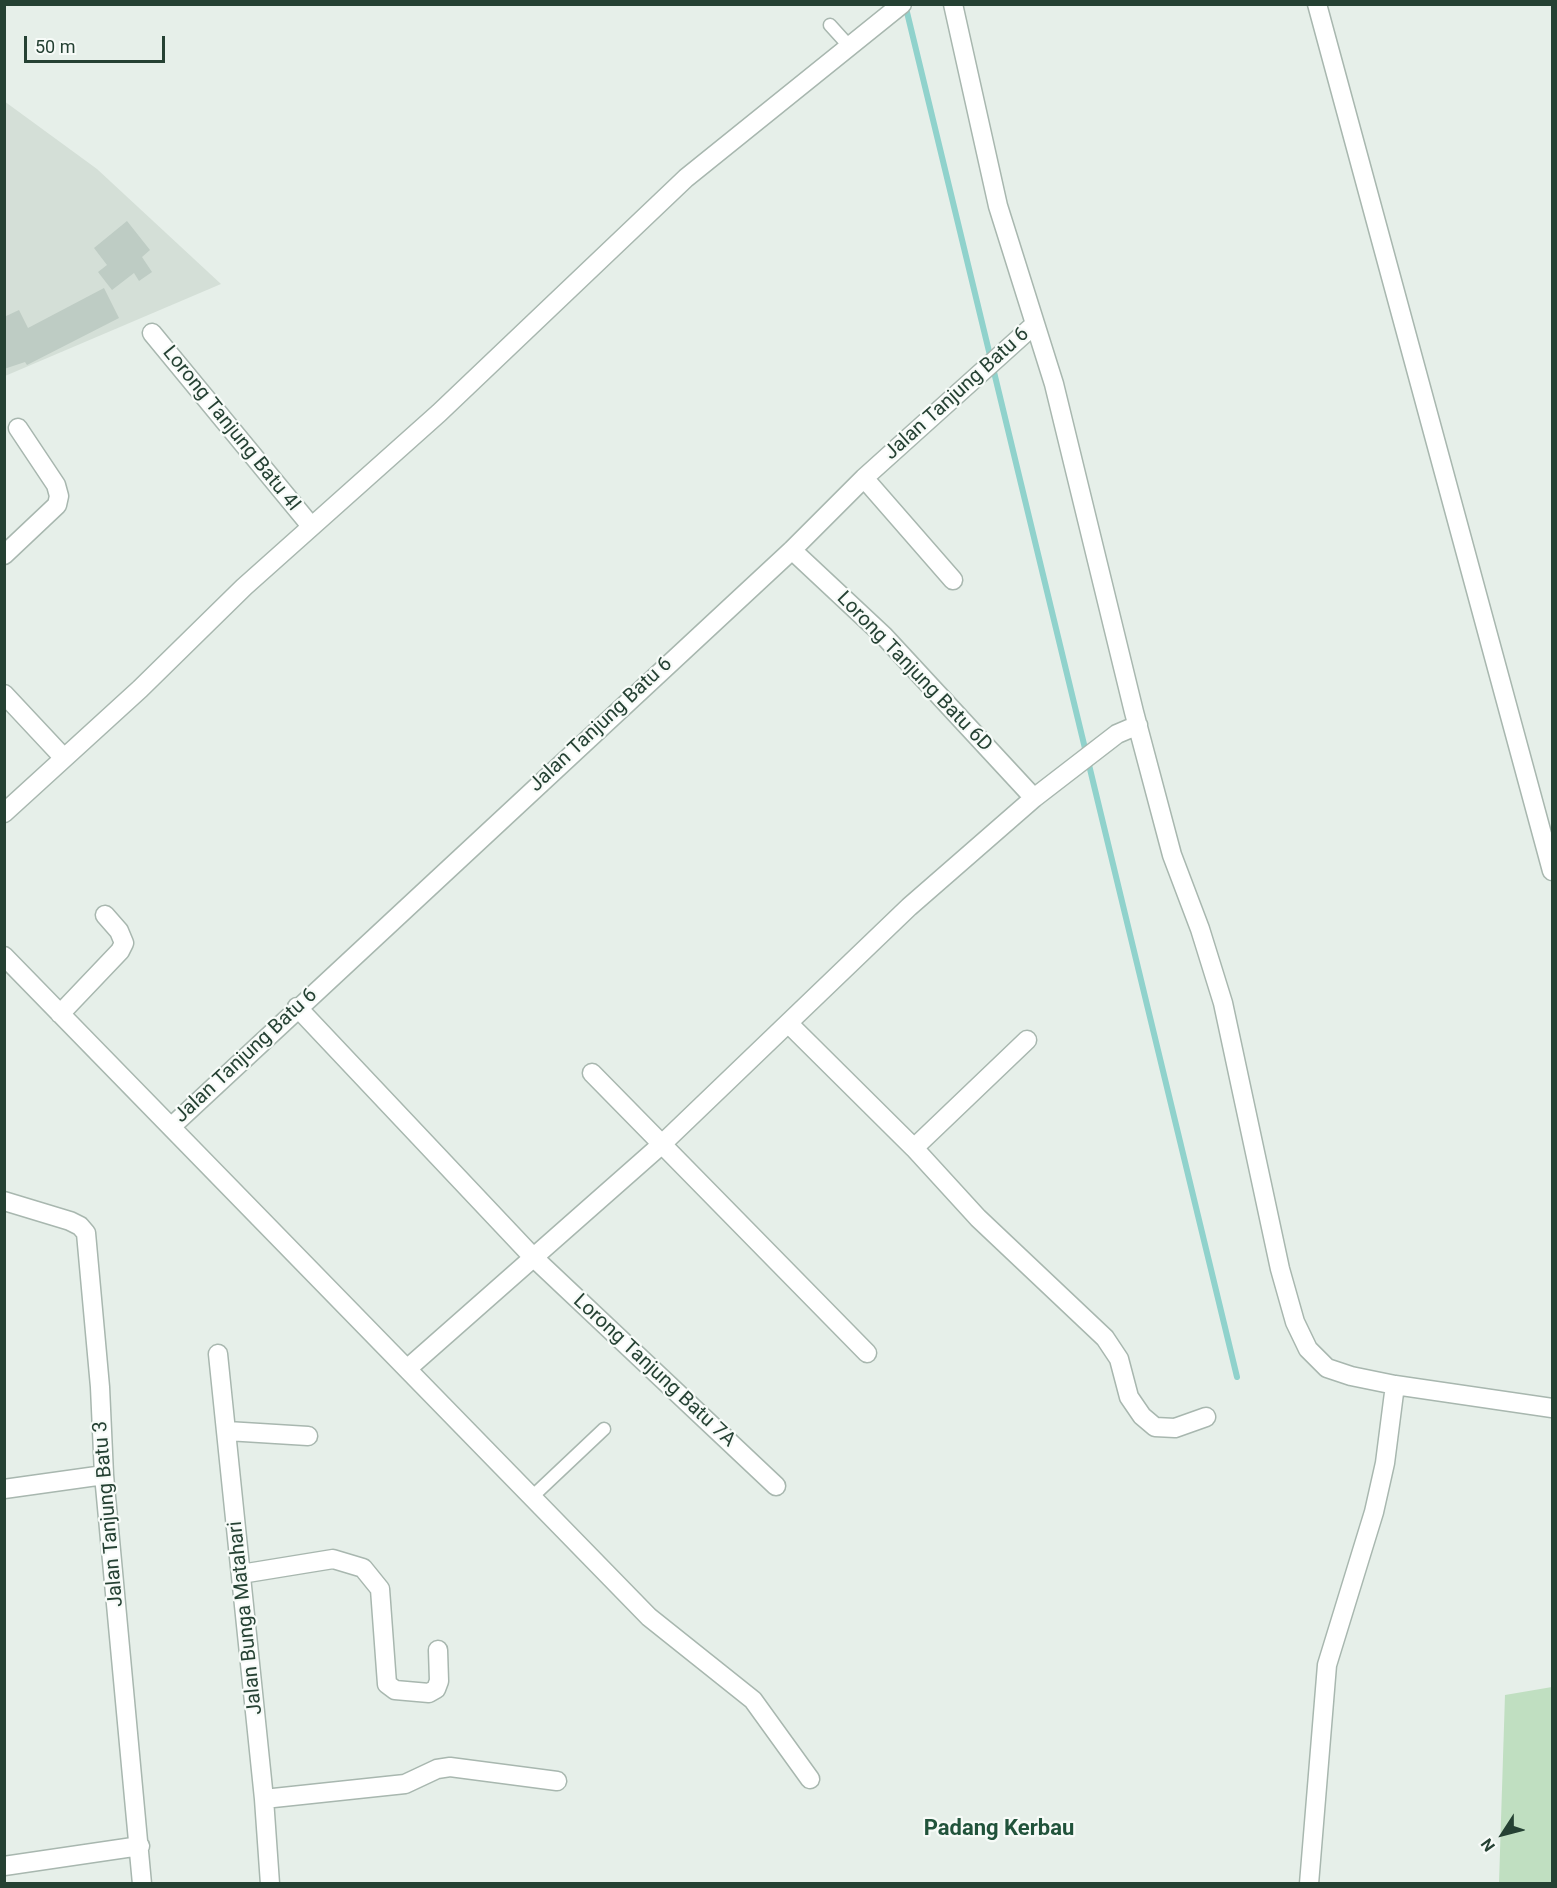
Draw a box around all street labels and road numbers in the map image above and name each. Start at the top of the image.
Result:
street label: Jalan Tanjung Batu 6 [880,323,1034,465]
street label: Lorong Tanjung Batu 4I [157,341,305,517]
street label: Lorong Tanjung Batu 6D [831,587,997,757]
street label: Jalan Tanjung Batu 6 [525,653,677,797]
street label: Jalan Tanjung Batu 6 [170,984,322,1128]
street label: Lorong Tanjung Batu 7A [568,1289,740,1453]
street label: Jalan Tanjung Batu 3 [89,1420,129,1608]
street label: Jalan Bunga Matahari [224,1520,268,1716]

